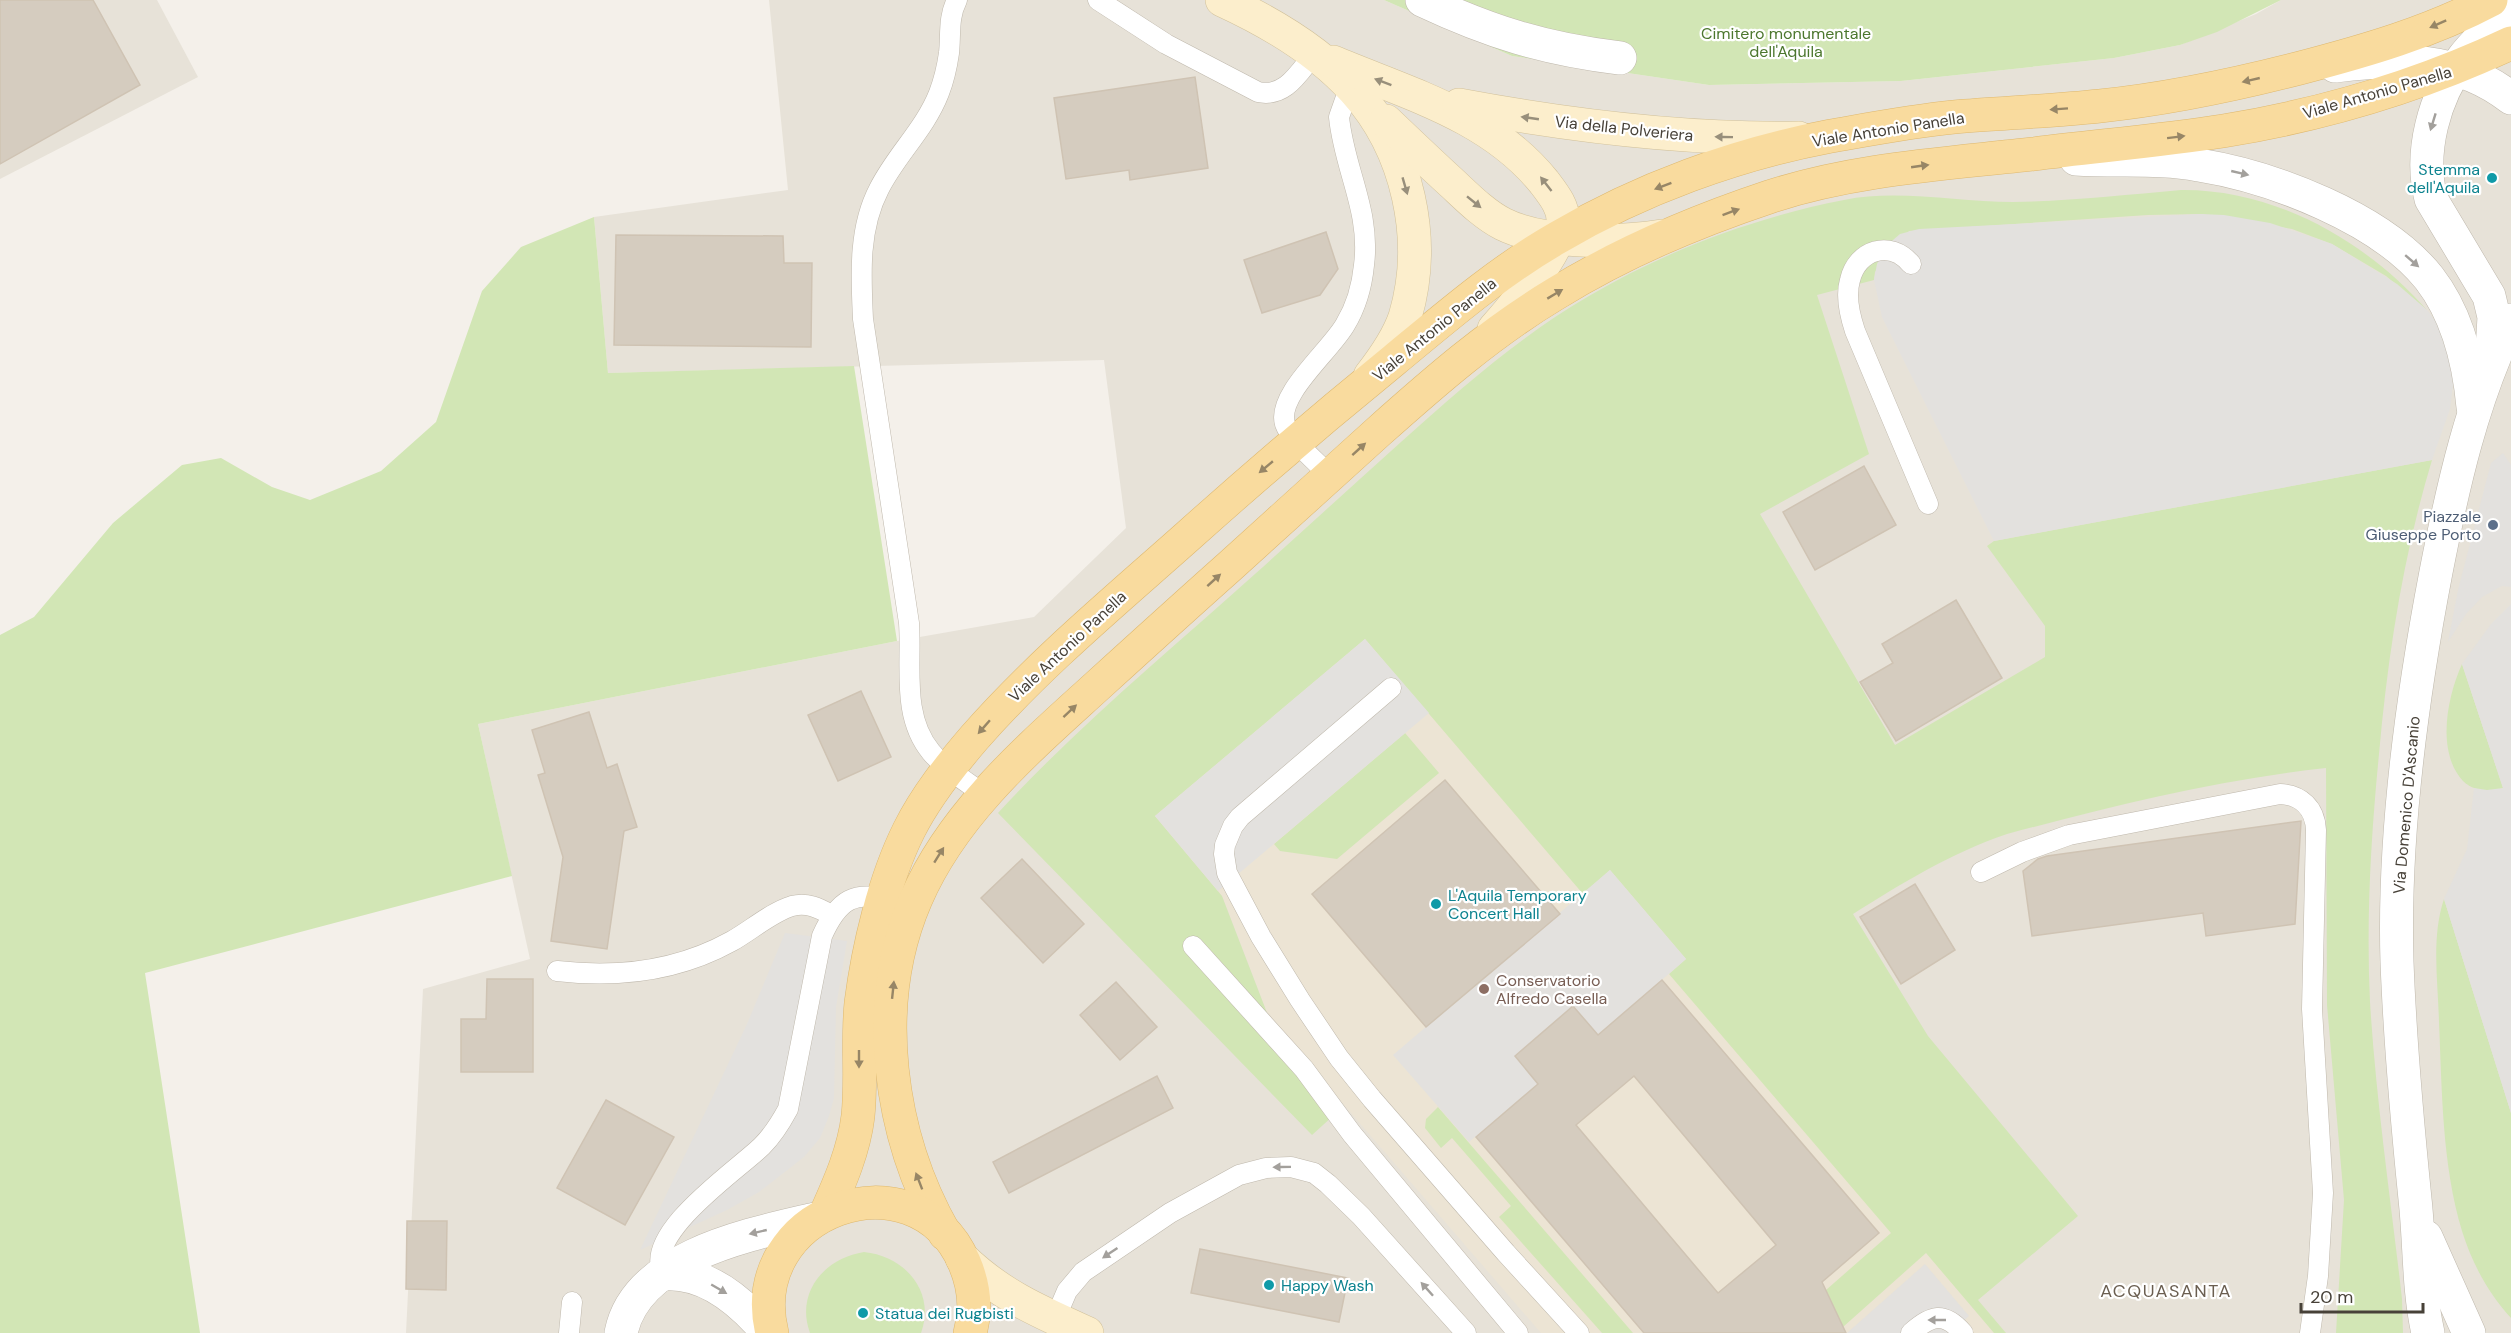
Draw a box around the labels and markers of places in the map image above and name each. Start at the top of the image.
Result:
place label: Stemma dell'Aquila [2407,159,2480,198]
marker: Stemma dell'Aquila [2485,171,2499,185]
place label: Piazzale Giuseppe Porto [2366,506,2481,545]
marker: Piazzale Giuseppe Porto [2486,518,2500,532]
place label: L'Aquila Temporary Concert Hall [1448,885,1587,924]
marker: L'Aquila Temporary Concert Hall [1429,897,1443,911]
place label: Conservatorio Alfredo Casella [1496,970,1607,1009]
marker: Conservatorio Alfredo Casella [1477,982,1491,996]
place label: Happy Wash [1281,1275,1374,1296]
marker: Happy Wash [1262,1278,1276,1292]
place label: Statua dei Rugbisti [875,1303,1014,1324]
marker: Statua dei Rugbisti [856,1306,870,1320]

